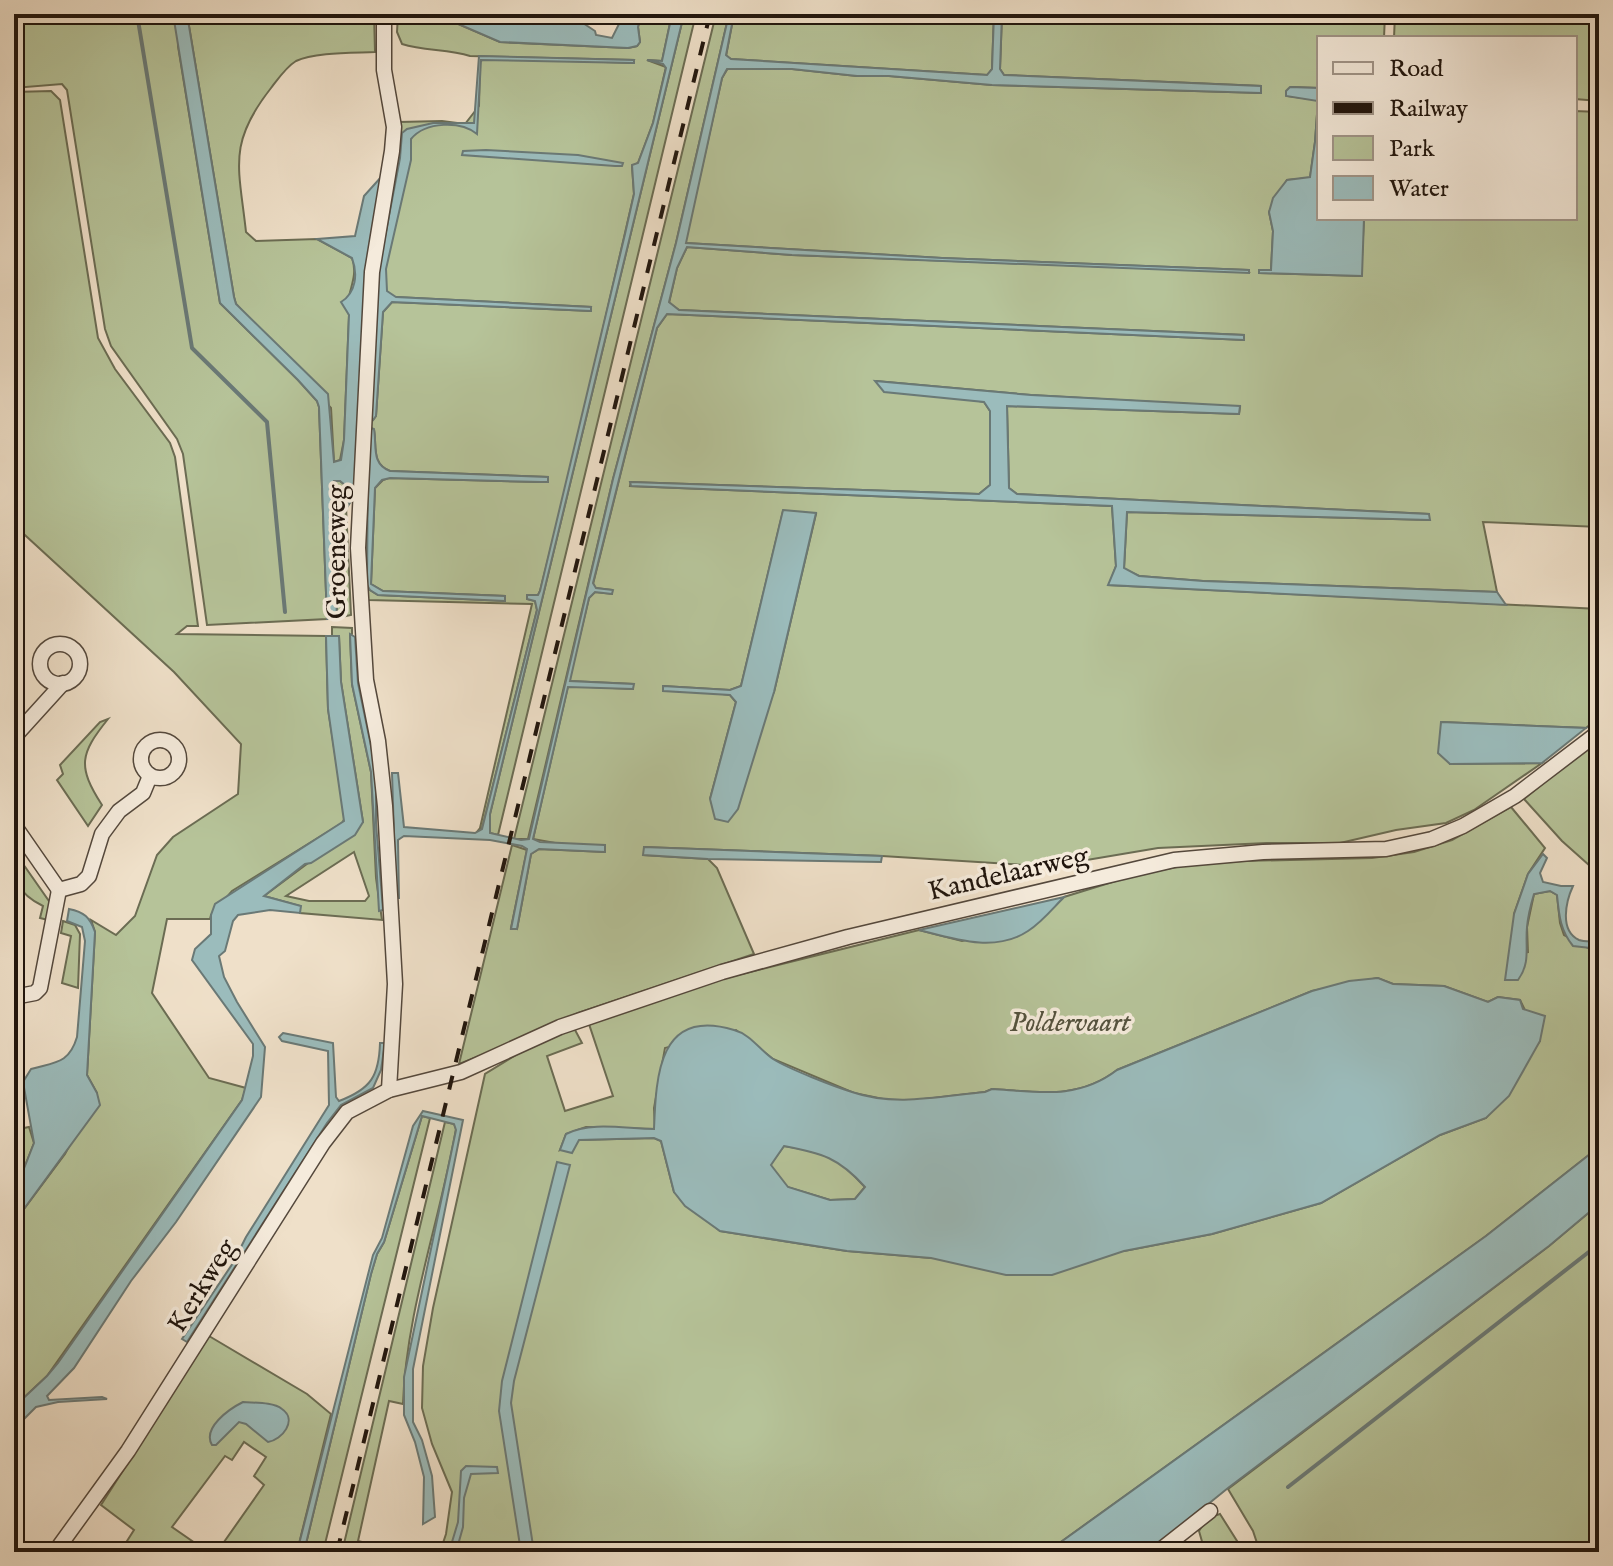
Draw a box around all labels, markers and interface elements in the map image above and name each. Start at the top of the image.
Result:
legend [1317,36,1577,220]
text: Road [1389,54,1443,85]
text: Railway [1389,94,1468,125]
text: Park [1389,134,1435,165]
text: Water [1389,174,1449,205]
street label: Groeneweg [320,484,355,619]
street label: Kandelaarweg [925,839,1093,910]
park label: Poldervaart [1009,1006,1132,1041]
street label: Kerkweg [161,1232,246,1340]

